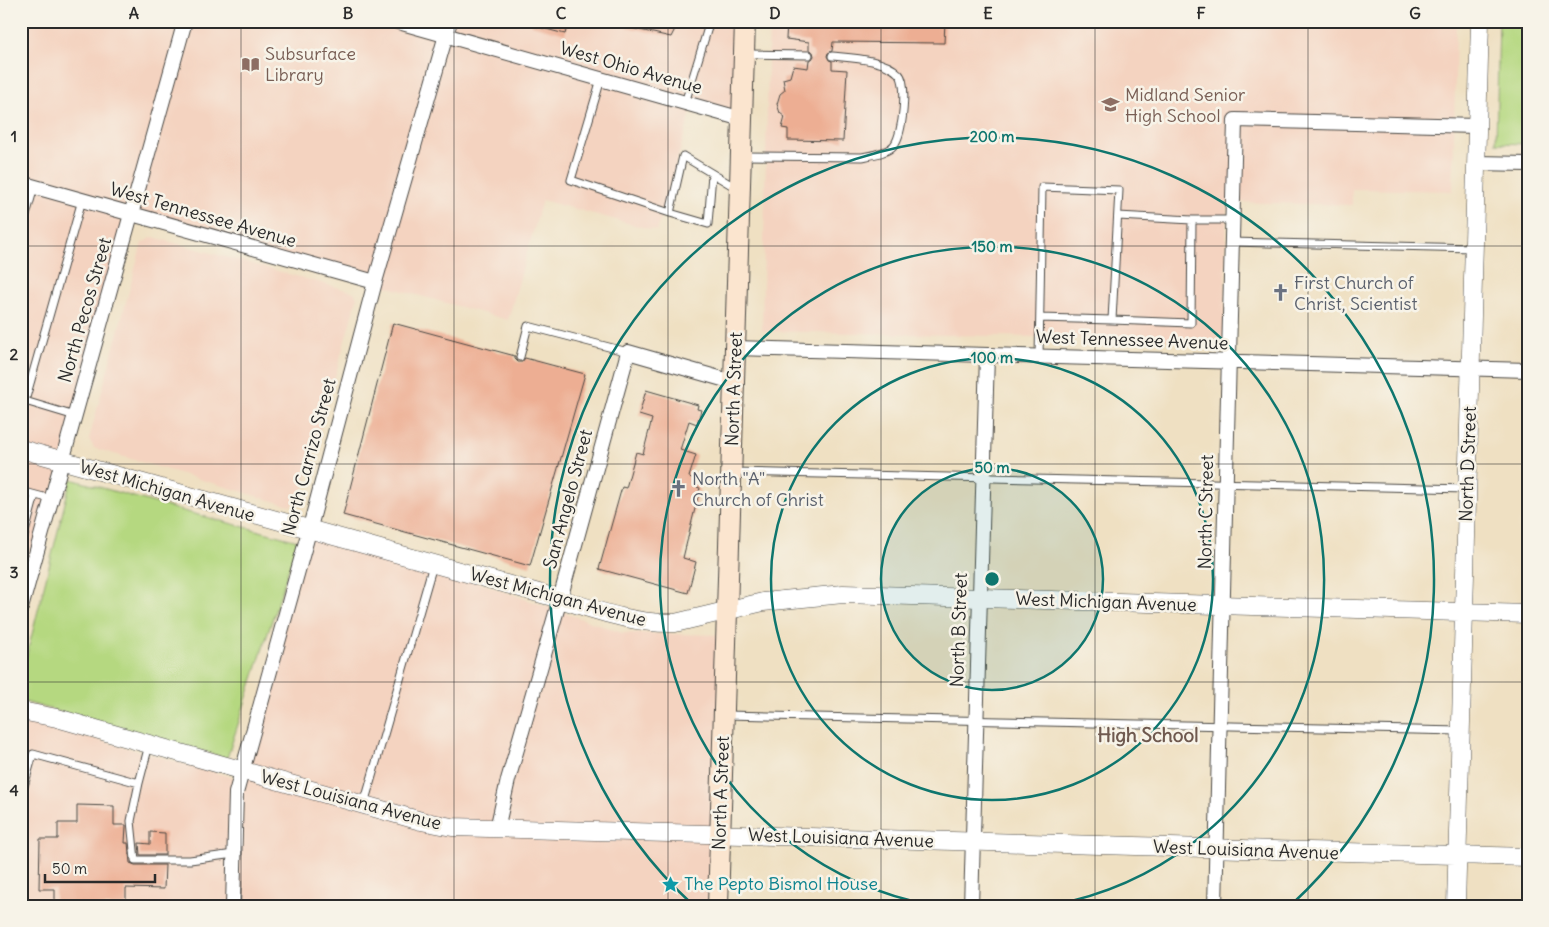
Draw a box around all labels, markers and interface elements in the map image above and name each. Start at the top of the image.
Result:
text: A [129,3,139,23]
text: B [343,3,354,23]
text: C [556,3,567,23]
text: D [769,3,781,23]
text: E [983,3,993,23]
text: F [1196,3,1206,23]
text: G [1409,3,1421,23]
street label: West Ohio Avenue [557,36,705,99]
place label: Subsurface Library [265,42,356,86]
library icon: Subsurface Library [241,54,261,74]
place label: Midland Senior High School [1125,83,1246,127]
school or university icon: Midland Senior High School [1101,95,1121,115]
text: 1 [11,126,17,146]
text: 200 m [970,127,1014,146]
street label: West Tennessee Avenue [107,177,299,252]
street label: North Pecos Street [53,235,116,385]
text: 150 m [971,237,1013,256]
place label: First Church of Christ, Scientist [1294,271,1417,315]
church icon: First Church of Christ, Scientist [1270,283,1290,303]
street label: West Tennessee Avenue [1035,325,1229,354]
street label: North A Street [720,331,747,447]
text: 2 [10,344,19,364]
text: 100 m [971,348,1013,367]
street label: North Carrizo Street [276,376,341,538]
street label: North D Street [1454,406,1481,522]
street label: San Angelo Street [538,427,597,571]
street label: West Michigan Avenue [77,454,258,527]
street label: North C Street [1193,454,1218,570]
text: 50 m [974,458,1010,477]
place label: North "A" Church of Christ [692,467,824,511]
church icon: North "A" Church of Christ [668,479,688,499]
text: 3 [9,562,19,582]
street label: West Michigan Avenue [468,562,649,631]
centre of rings [983,570,1001,588]
street label: North B Street [945,572,972,688]
street label: West Michigan Avenue [1015,587,1197,616]
district label: High School [1098,723,1198,747]
street label: North A Street [707,735,734,851]
street label: West Louisiana Avenue [258,764,444,835]
text: 4 [9,780,19,800]
street label: West Louisiana Avenue [748,823,934,852]
street label: West Louisiana Avenue [1153,835,1339,864]
scale bar [45,852,155,884]
text: 50 m [52,859,87,878]
place label: The Pepto Bismol House [684,872,878,895]
place icon: The Pepto Bismol House [660,874,680,894]

